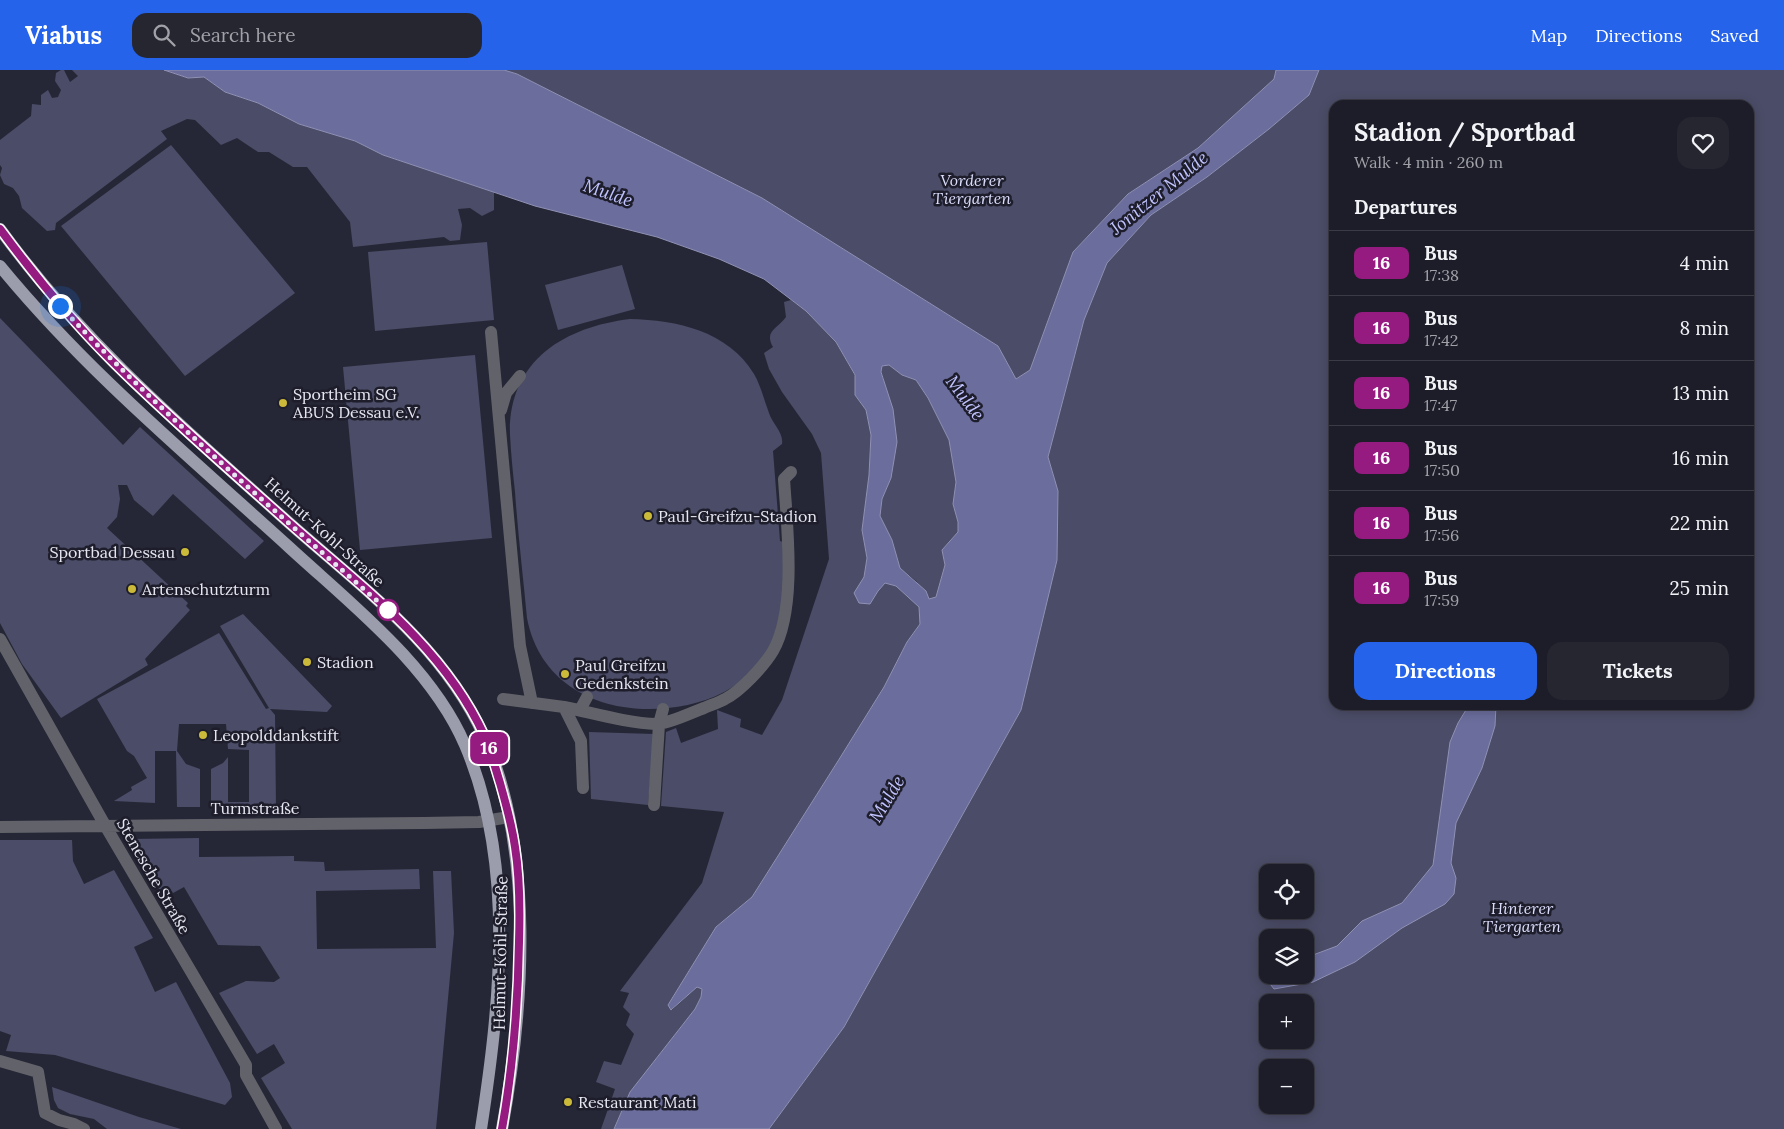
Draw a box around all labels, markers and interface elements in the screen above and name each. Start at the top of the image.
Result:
search box [132,13,482,58]
text: Viabus [25,20,102,51]
icon: search [150,21,178,49]
text: Search here [190,23,296,47]
text: Map [1531,24,1567,47]
text: Directions [1595,24,1682,47]
text: Saved [1710,24,1759,47]
text: Stadion / Sportbad [1354,117,1575,148]
button: heart [1677,117,1729,169]
water label: Jonitzer Mulde [1104,146,1212,240]
text: Walk · 4 min · 260 m [1354,152,1503,172]
park label: Vorderer Tiergarten [933,170,1011,208]
water label: Mulde [580,173,636,212]
text: Departures [1354,195,1457,219]
text: Bus [1424,241,1457,265]
text: 16 [1373,251,1390,274]
text: 4 min [1680,251,1729,275]
text: 17:38 [1424,265,1459,285]
your location [48,294,73,319]
text: Bus [1424,306,1457,330]
text: 16 [1373,316,1390,339]
text: 8 min [1679,316,1729,340]
text: 17:42 [1424,330,1458,350]
water label: Mulde [941,371,990,425]
text: Bus [1424,371,1457,395]
text: 16 [1373,381,1390,404]
text: 13 min [1673,381,1729,405]
place label: Sportheim SG ABUS Dessau e.V. [292,384,420,422]
text: 17:47 [1424,395,1457,415]
marker: Sportheim SG ABUS Dessau e.V. [277,397,289,409]
text: Bus [1424,436,1457,460]
text: 16 [1373,446,1390,469]
text: 16 min [1672,446,1729,470]
text: 17:50 [1424,460,1460,480]
street label: Helmut-Kohl-Straße [261,473,389,591]
text: Bus [1424,501,1457,525]
place label: Paul-Greifzu-Stadion [658,506,817,526]
marker: Paul-Greifzu-Stadion [642,510,654,522]
text: 16 [1373,511,1390,534]
text: 22 min [1670,511,1729,535]
text: 17:56 [1424,525,1459,545]
place label: Sportbad Dessau [49,542,175,562]
marker: Sportbad Dessau [179,546,191,558]
text: Bus [1424,566,1457,590]
text: 16 [1373,576,1390,599]
text: 25 min [1670,576,1729,600]
place label: Artenschutzturm [141,579,270,599]
marker: Artenschutzturm [126,583,138,595]
text: 17:59 [1424,590,1459,610]
unlabelled marker [377,599,399,621]
button: Directions [1354,642,1537,700]
button: Tickets [1547,642,1729,700]
place label: Stadion [317,652,374,672]
place label: Paul Greifzu Gedenkstein [575,655,669,693]
marker: Stadion [301,656,313,668]
marker: Paul Greifzu Gedenkstein [559,668,571,680]
place label: Leopolddankstift [213,725,340,745]
marker: Leopolddankstift [197,729,209,741]
line badge: 16 [466,732,512,764]
text: 16 [480,736,498,759]
water label: Mulde [864,771,909,826]
street label: Turmstraße [210,798,300,818]
street label: Stenesche Straße [113,814,195,938]
map controls [1259,864,1314,1114]
button: locate [1259,864,1314,919]
street label: Helmut-Kohl-Straße [489,875,511,1030]
park label: Hinterer Tiergarten [1483,898,1561,936]
button: layers [1259,929,1314,984]
button: + [1259,994,1314,1049]
button: − [1259,1059,1314,1114]
place label: Restaurant Mati [578,1092,696,1112]
marker: Restaurant Mati [562,1096,574,1108]

